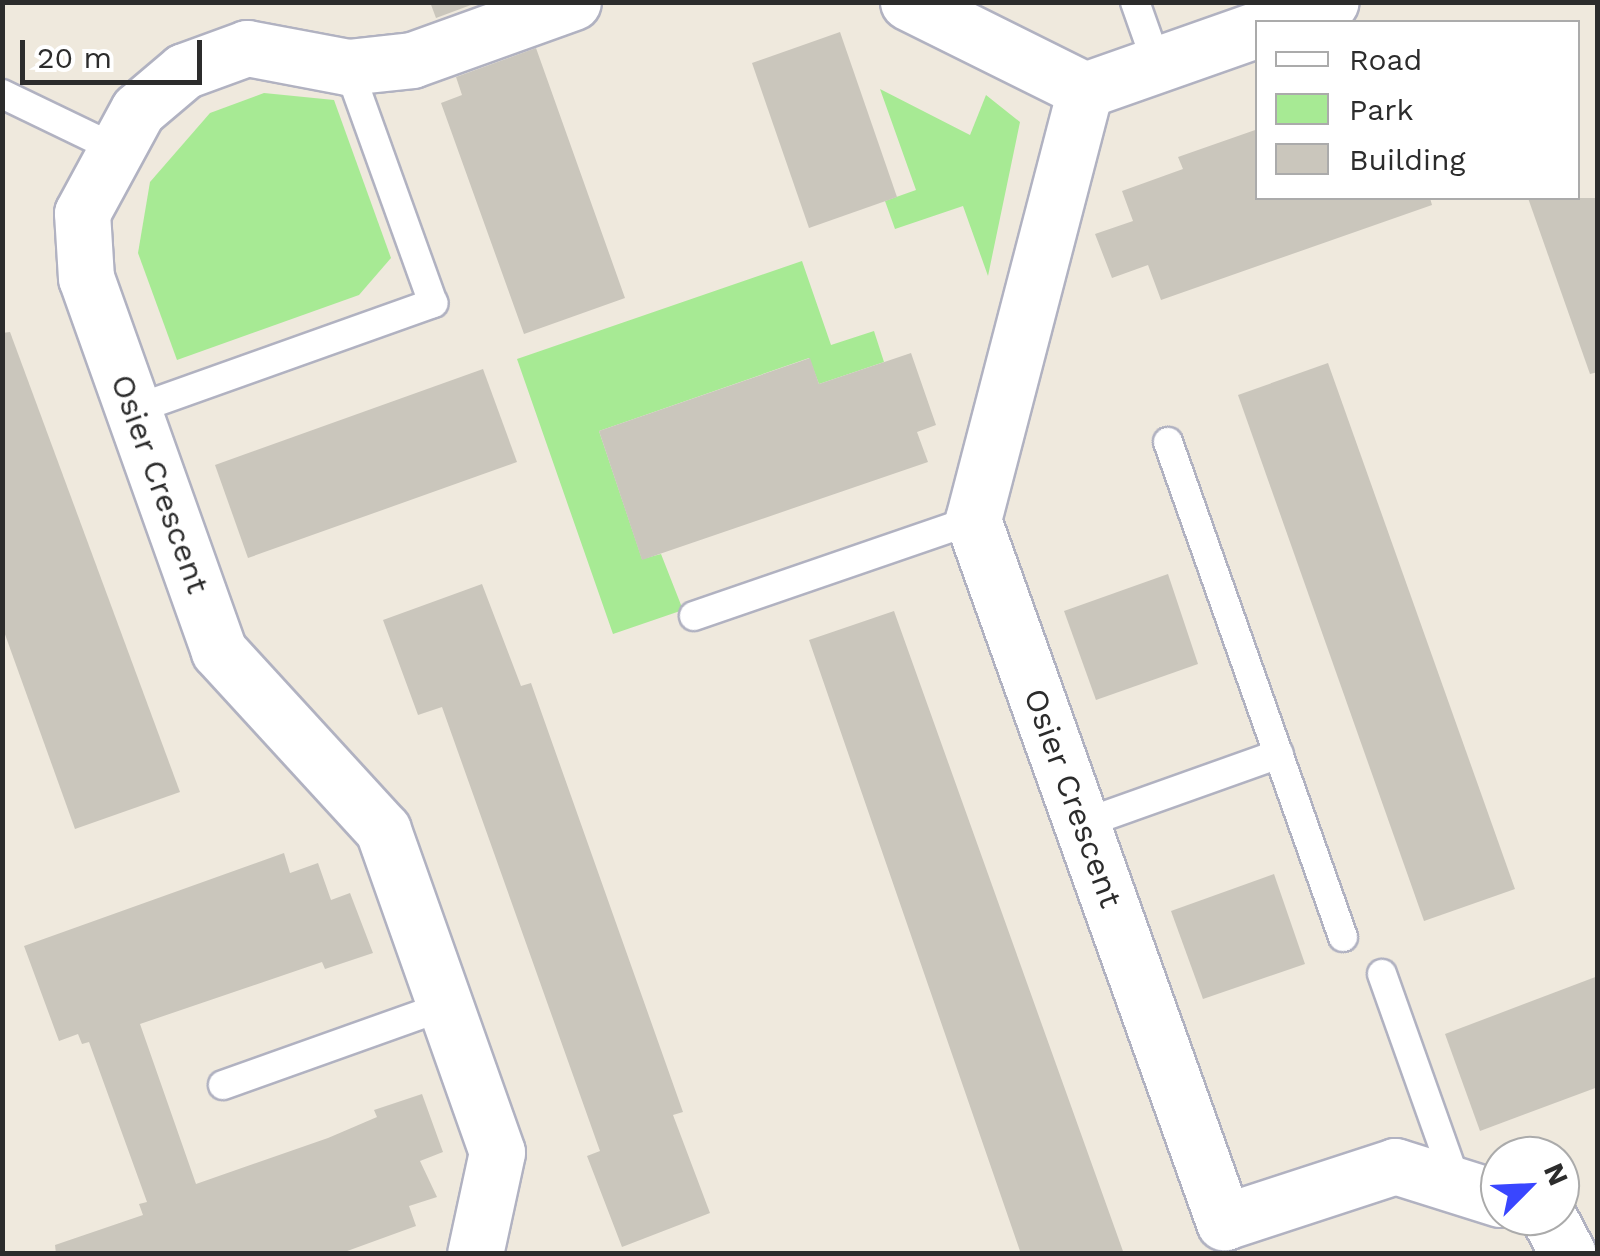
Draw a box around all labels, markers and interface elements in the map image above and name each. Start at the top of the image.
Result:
scale bar [25,20,208,82]
legend [1255,20,1580,200]
text: 20 m [37,40,112,75]
text: Road [1349,42,1422,77]
text: Park [1349,92,1414,127]
text: Building [1349,142,1466,177]
street label: Osier Crescent [102,369,218,599]
street label: Osier Crescent [1015,683,1131,913]
north arrow [1480,1136,1580,1236]
text: N [1537,1158,1575,1191]

